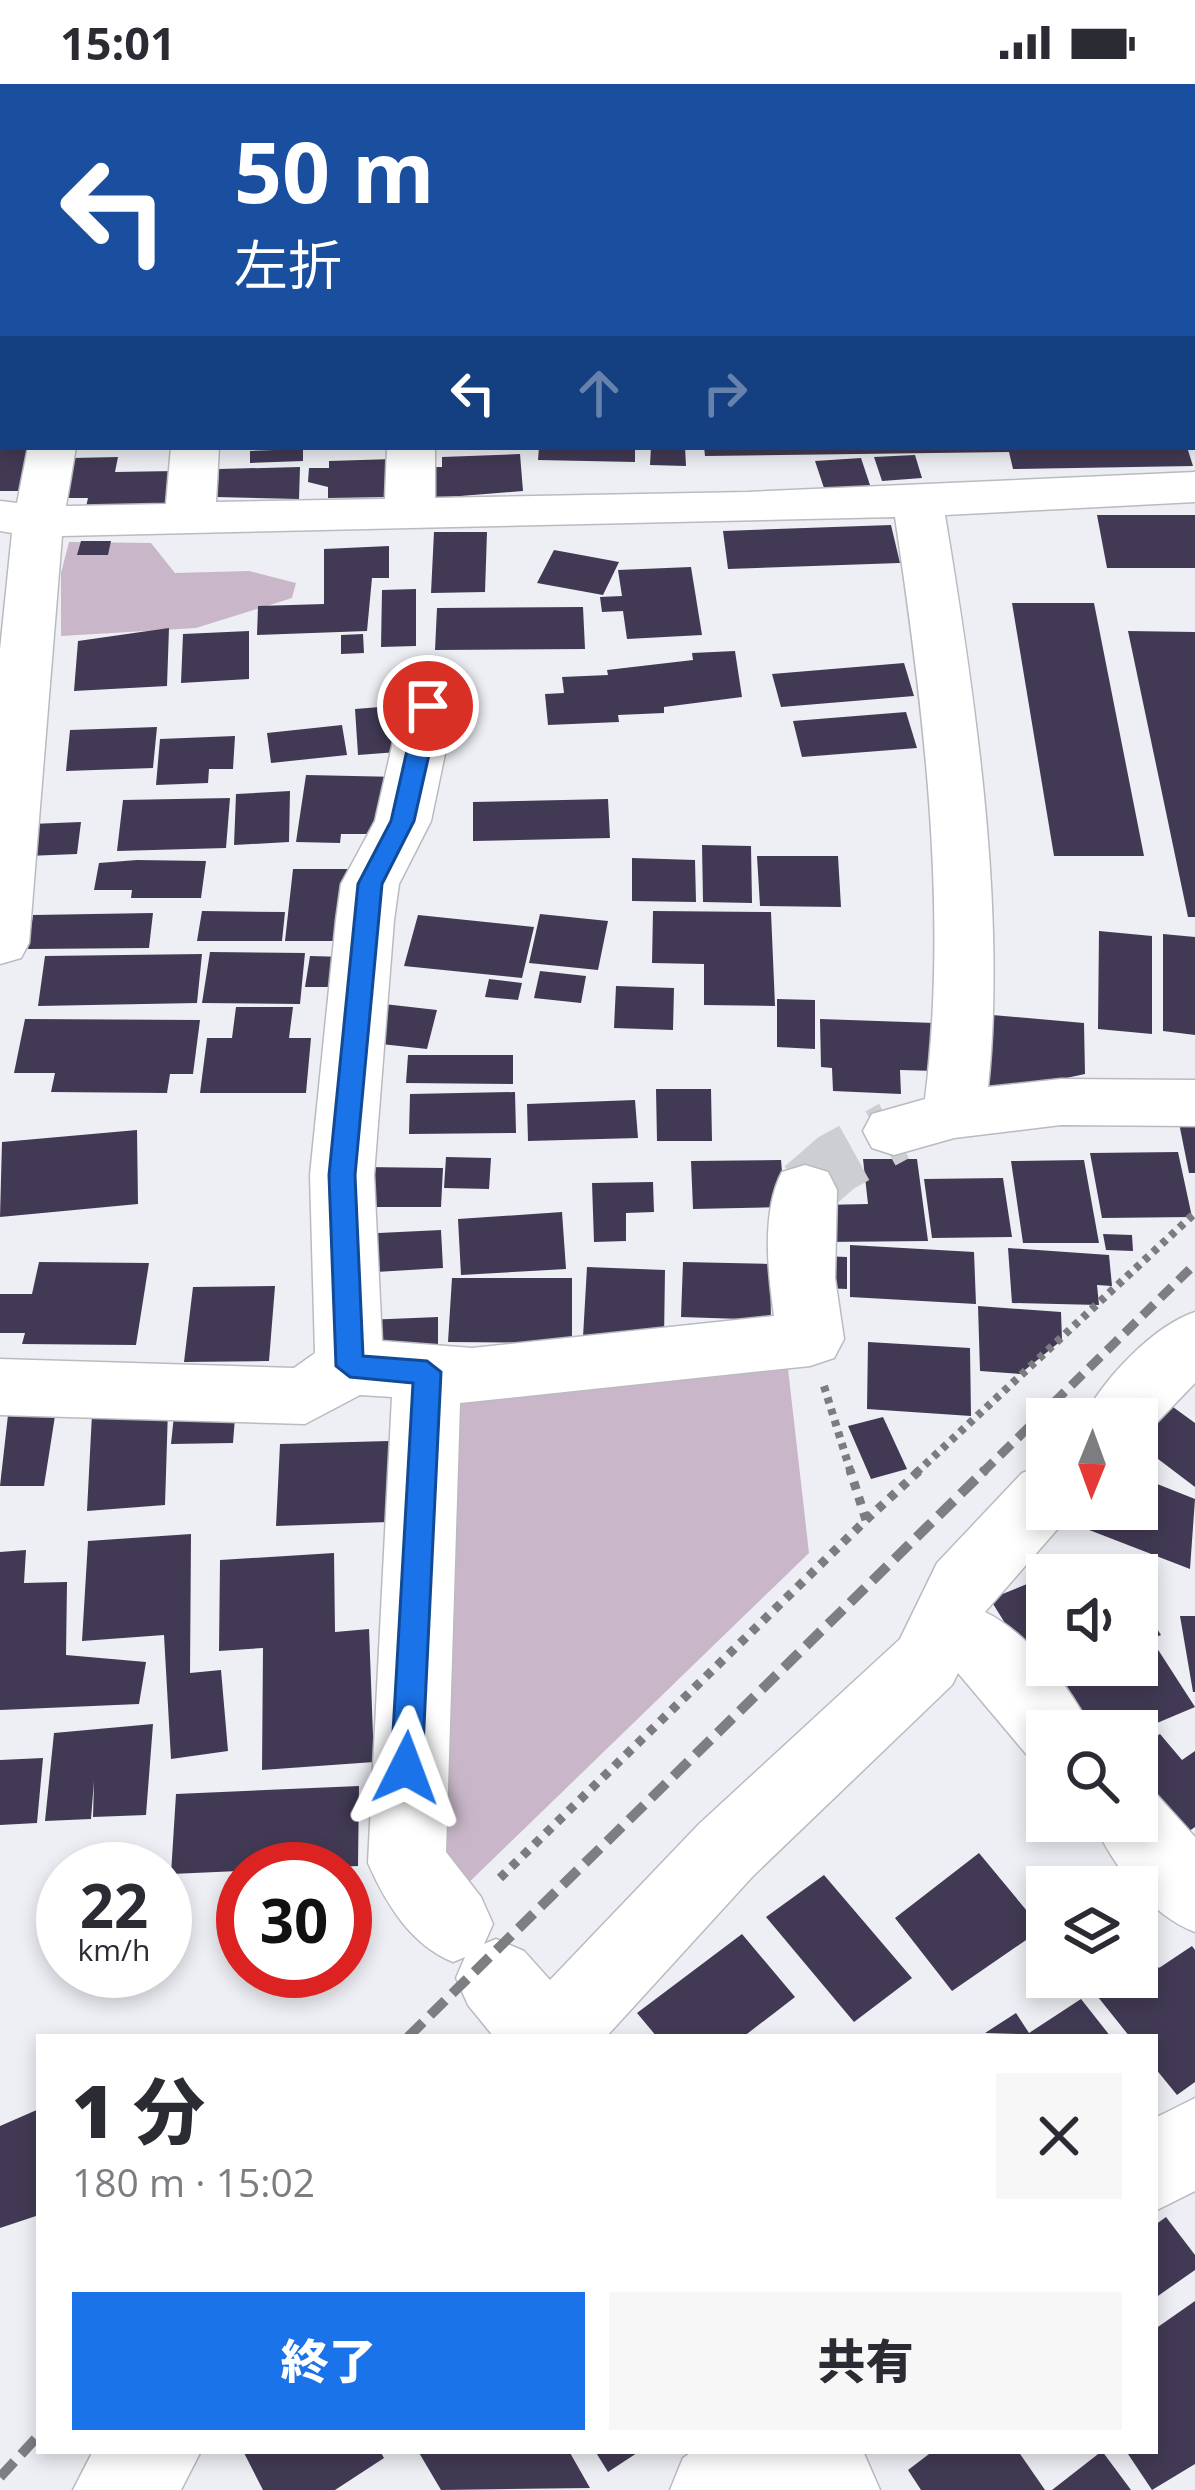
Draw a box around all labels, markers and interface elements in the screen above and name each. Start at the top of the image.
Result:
text: 15:01 [60,12,176,73]
text: 50 m [234,113,434,228]
icon: left [36,132,192,288]
text: 左折 [234,227,342,301]
icon: left [440,360,506,426]
icon: ahead [566,360,632,426]
icon: right [692,360,758,426]
pin [377,655,479,757]
icon: arrive [395,673,461,739]
north arrow [1026,1398,1158,1530]
map controls [1026,1398,1158,1998]
button: sound [1026,1554,1158,1686]
position arrow [343,1705,469,1831]
button: search [1026,1710,1158,1842]
speed limit sign: 30 [216,1842,372,1998]
text: 22 [80,1864,148,1946]
button: layers [1026,1866,1158,1998]
text: km/h [78,1929,150,1970]
text: 1 分 [72,2061,205,2159]
button: close [996,2073,1122,2199]
text: 180 m · 15:02 [72,2155,315,2208]
button: 終了 [72,2292,585,2430]
button: 共有 [609,2292,1122,2430]

